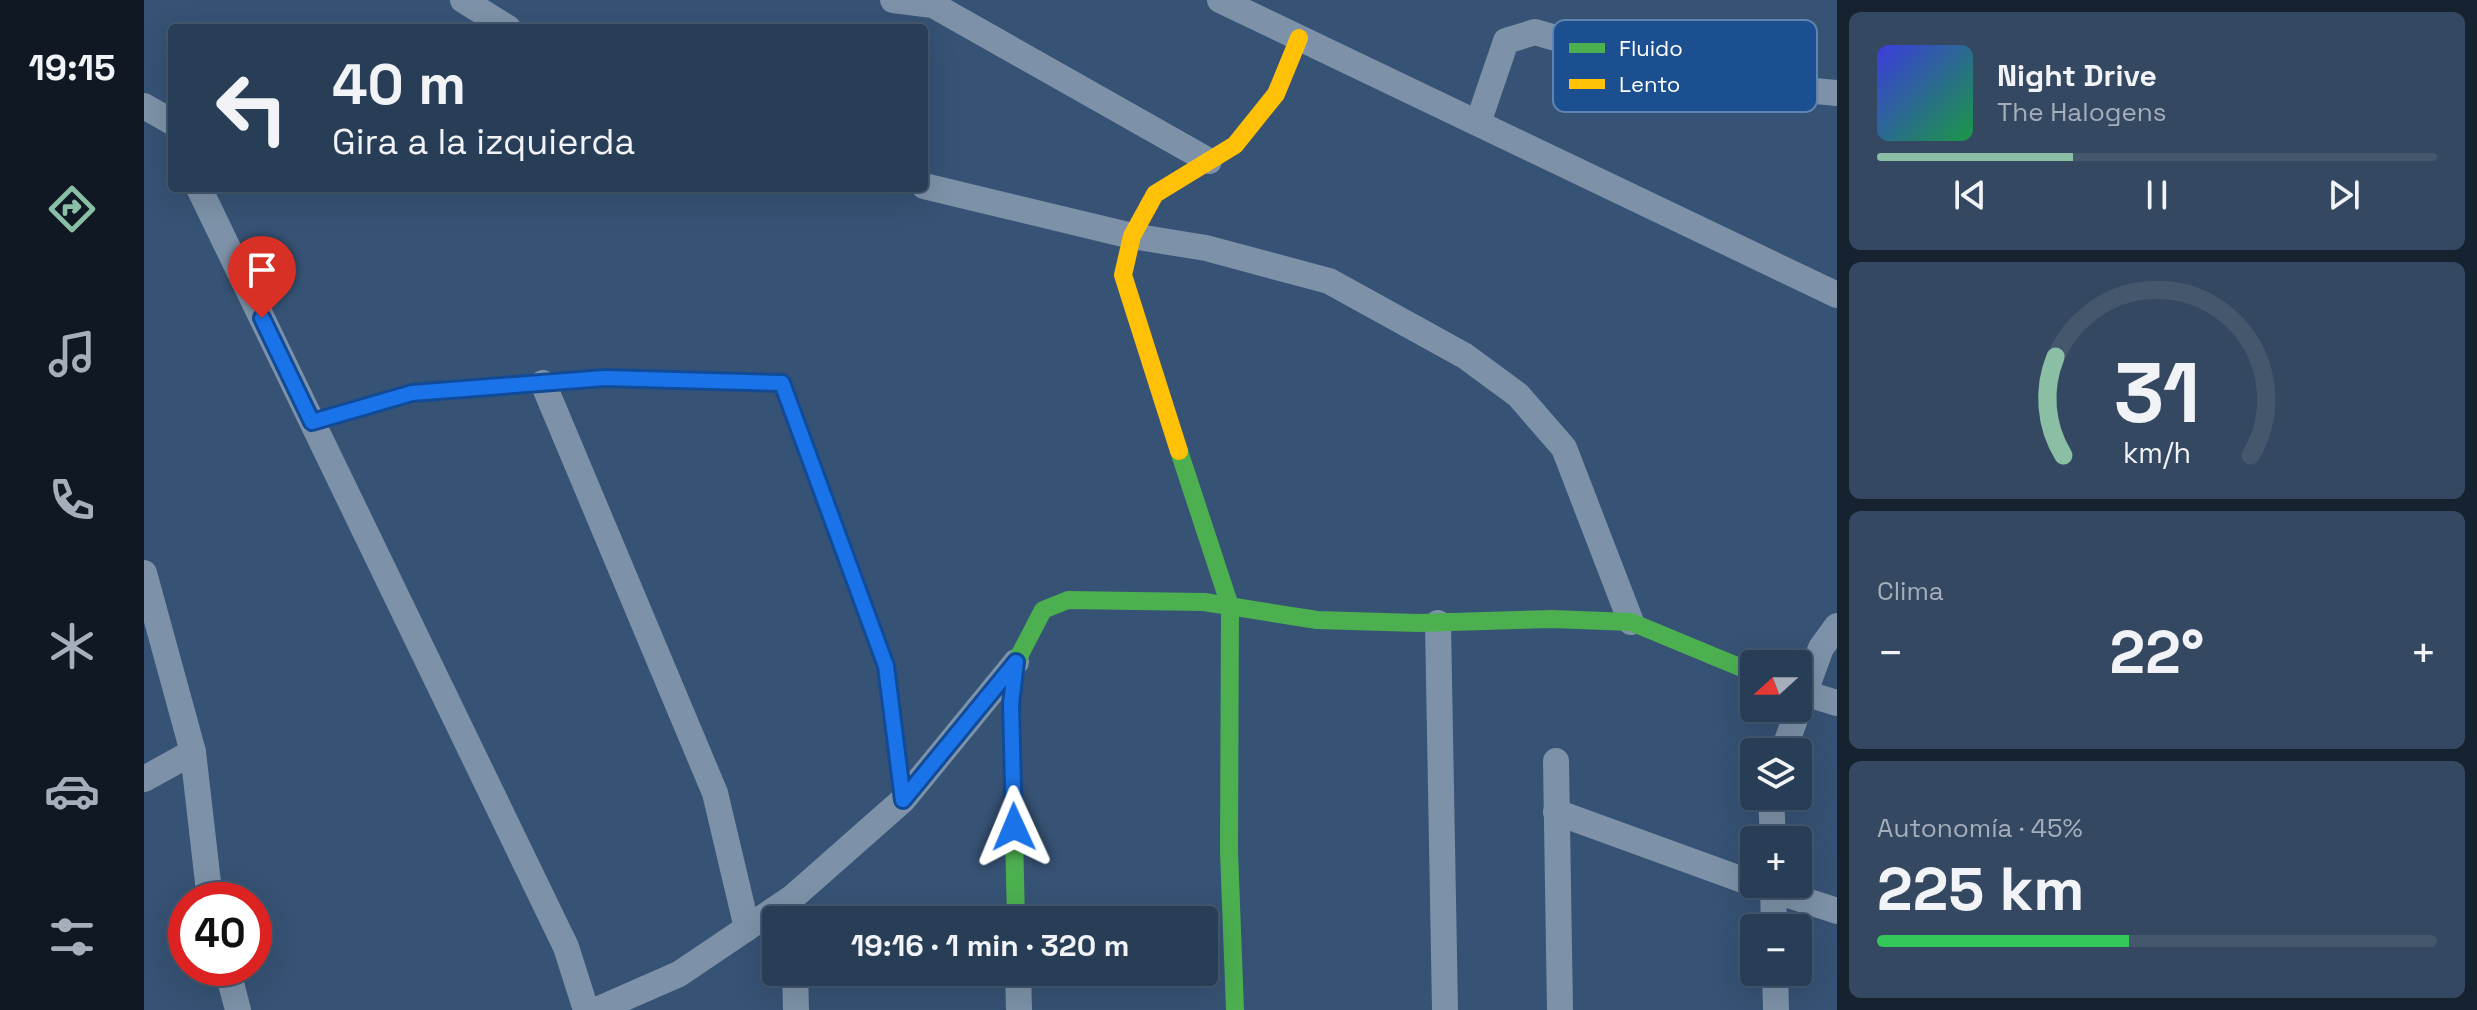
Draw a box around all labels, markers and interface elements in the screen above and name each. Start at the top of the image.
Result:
legend [1553,20,1817,112]
text: Fluido [1619,34,1683,62]
text: 19:15 [28,45,116,91]
text: 40 m [332,49,466,120]
icon: left [200,56,304,160]
text: Night Drive [1997,56,2157,95]
text: Lento [1619,70,1680,98]
text: The Halogens [1997,95,2166,129]
text: Gira a la izquierda [332,119,635,165]
icon: previous [1948,173,1992,217]
icon: pause [2135,173,2179,217]
icon: next [2322,173,2366,217]
icon: directions [44,181,100,237]
pin [228,236,296,318]
icon: arrive [240,248,284,292]
icon: music [44,326,100,382]
text: 31 [2114,340,2200,446]
text: km/h [2123,435,2191,471]
icon: phone [44,472,100,528]
text: Clima [1877,574,1944,608]
text: 22° [2110,614,2204,691]
icon: climate [44,618,100,674]
text: − [1877,625,1904,681]
text: + [2410,625,2437,681]
north arrow [1740,650,1812,722]
map controls [1740,650,1812,986]
button: layers [1740,738,1812,810]
icon: car [44,763,100,819]
position arrow [972,785,1056,869]
text: Autonomía · 45% [1877,811,2083,845]
button: + [1740,826,1812,898]
text: 225 km [1877,851,2085,928]
speed limit sign: 40 [168,882,272,986]
icon: filters [44,909,100,965]
button: − [1740,914,1812,986]
text: 19:16 · 1 min · 320 m [851,926,1129,965]

